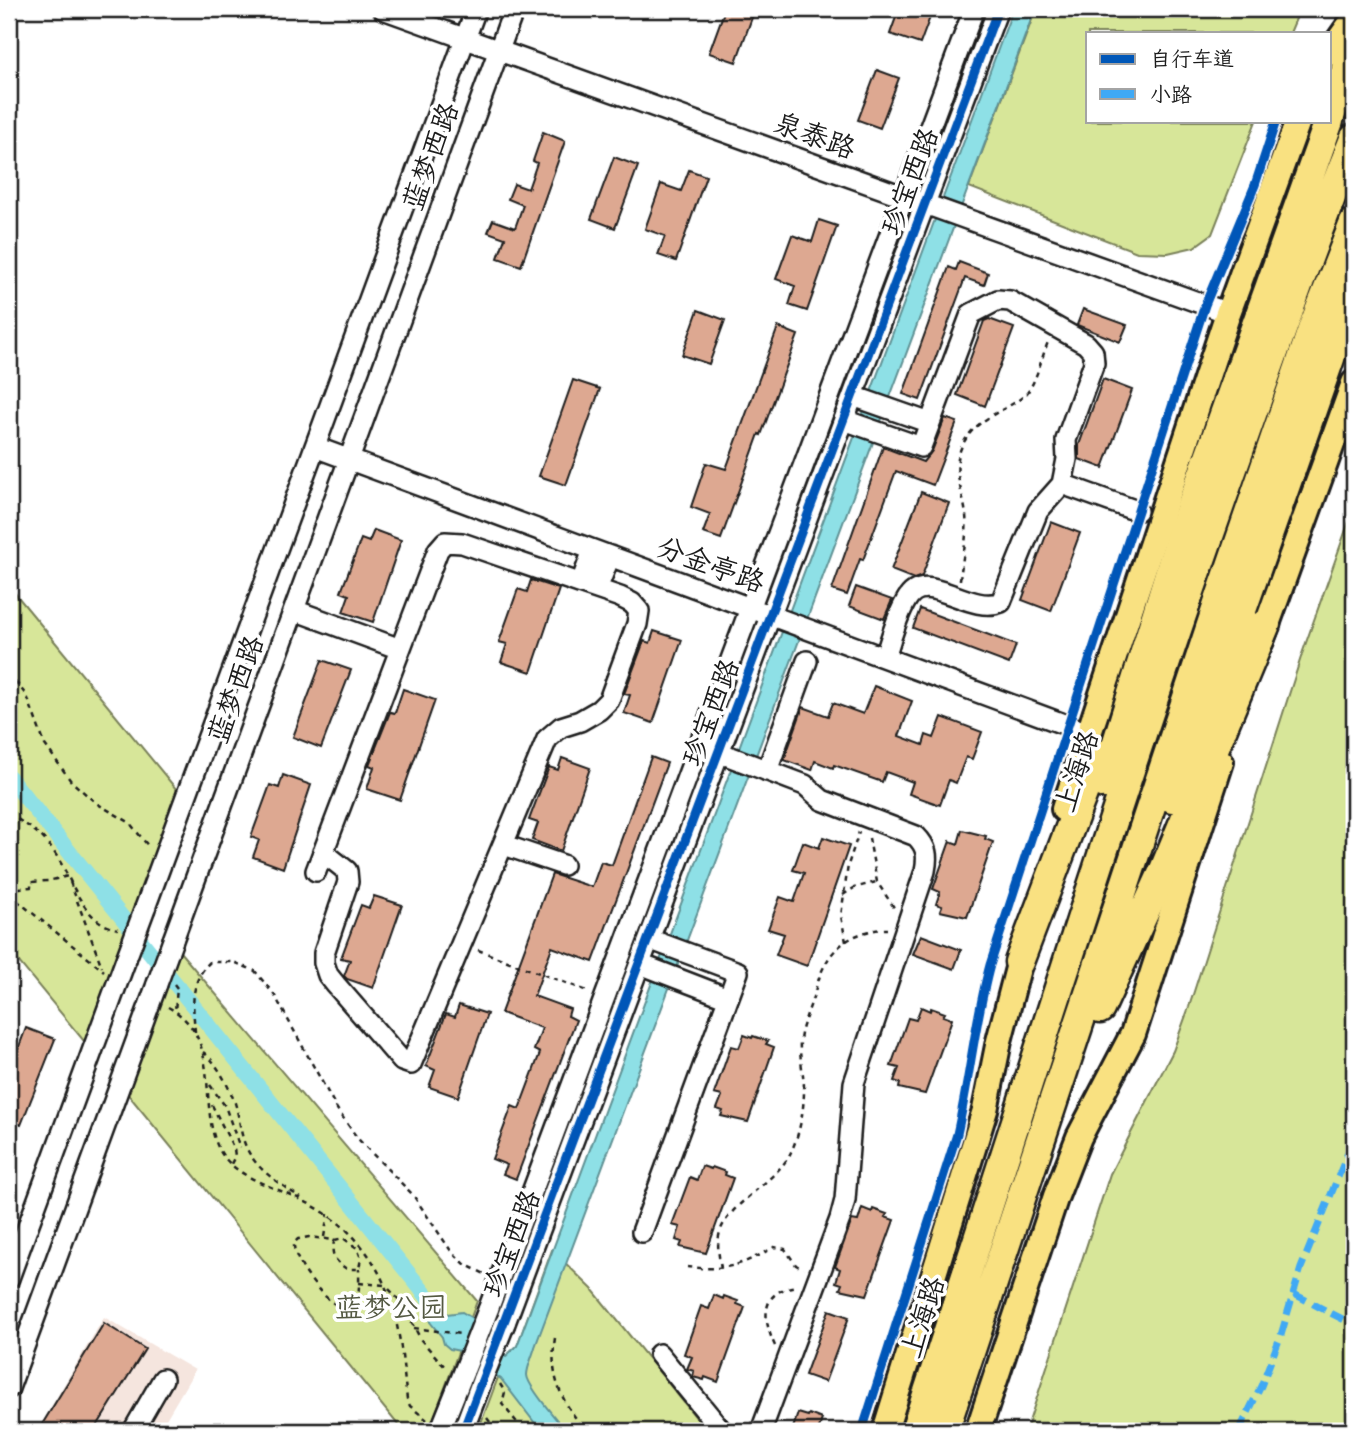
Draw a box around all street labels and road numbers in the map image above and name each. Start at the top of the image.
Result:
street label: 蓝梦西路 [395,98,472,217]
street label: 泉泰路 [767,105,860,172]
street label: 珍宝西路 [873,123,951,242]
street label: 分金亭路 [650,529,769,606]
street label: 蓝梦西路 [200,631,277,750]
street label: 珍宝西路 [674,654,752,773]
street label: 上海路 [1047,726,1112,818]
street label: 珍宝西路 [475,1185,553,1304]
street label: 上海路 [893,1272,958,1364]

